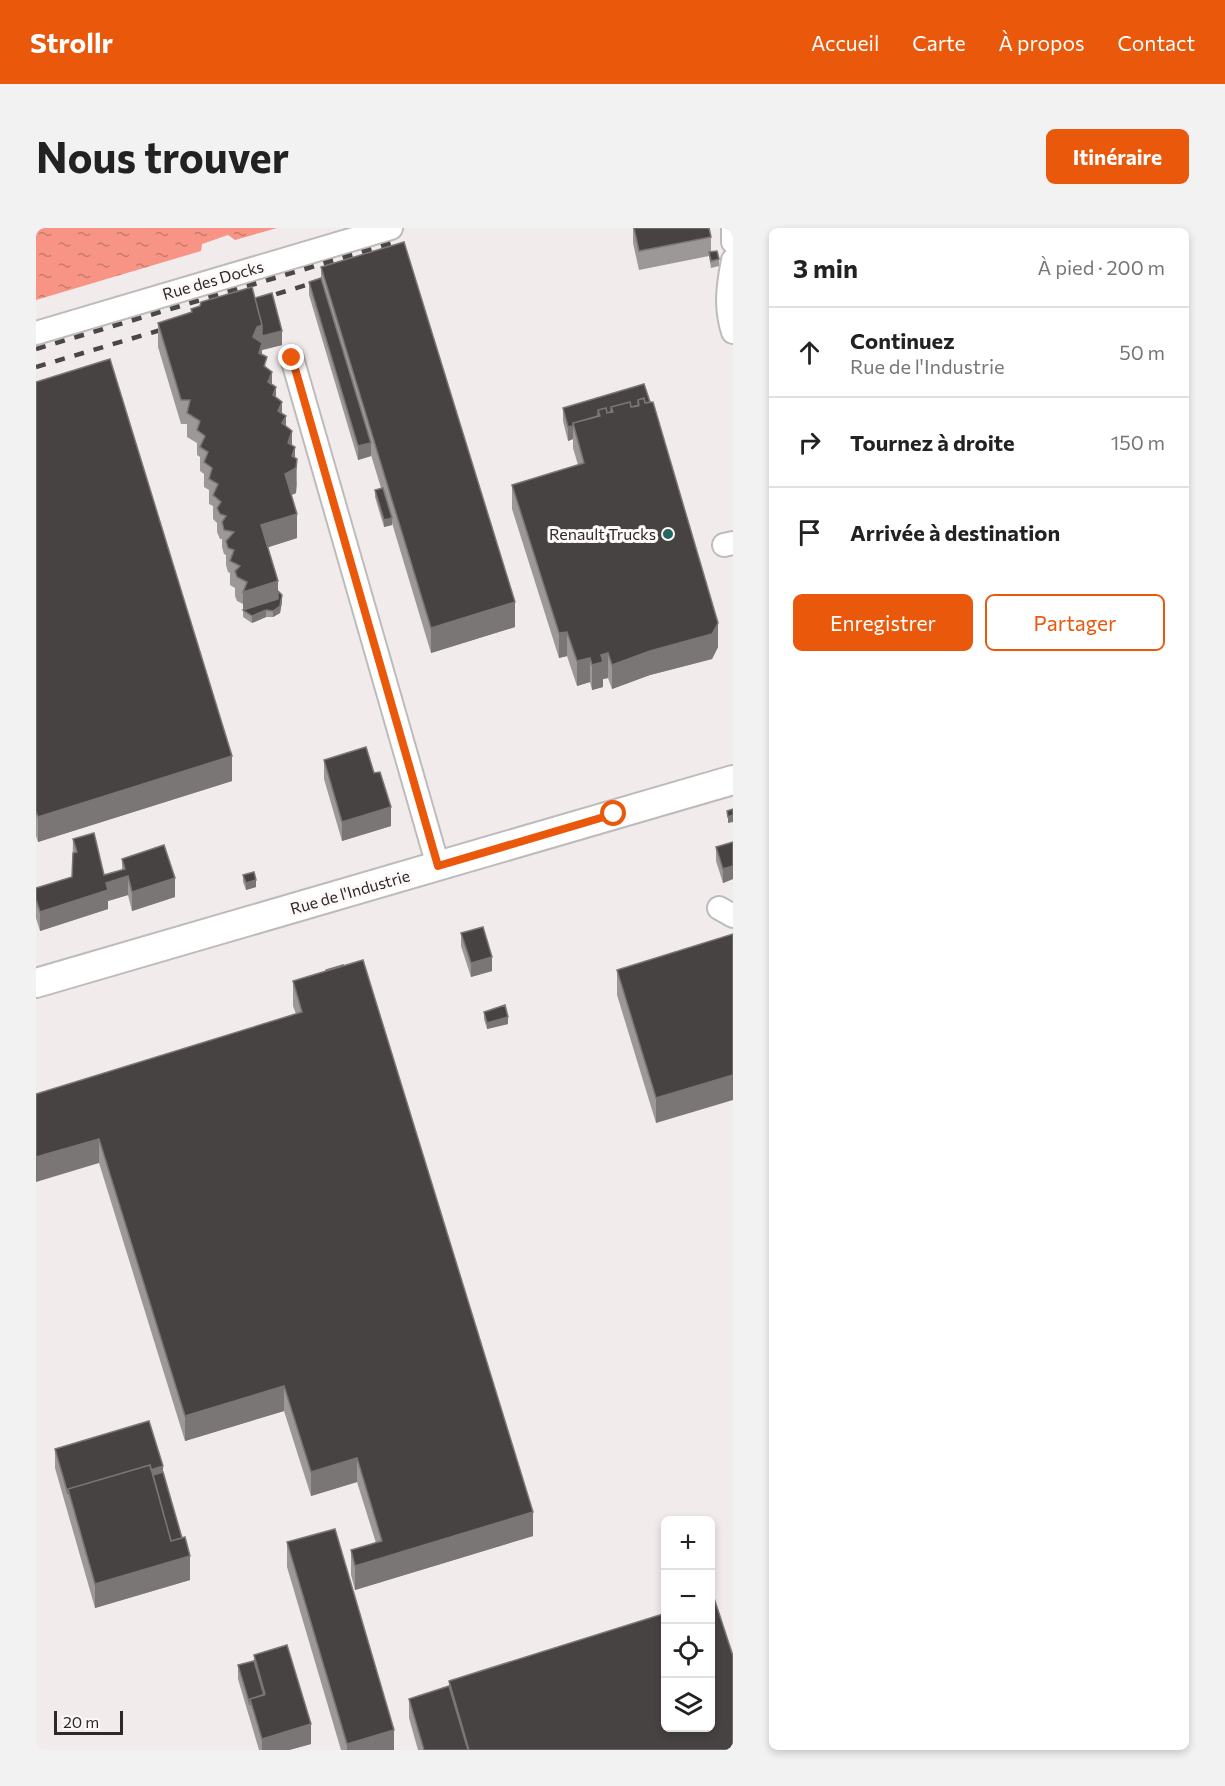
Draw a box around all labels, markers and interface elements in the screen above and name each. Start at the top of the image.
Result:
text: Strollr [30,25,113,59]
text: Accueil [811,30,879,55]
text: Carte [912,30,966,55]
text: À propos [999,30,1084,55]
text: Contact [1117,30,1195,55]
button: Itinéraire [1046,129,1189,184]
text: Nous trouver [36,130,289,182]
text: 3 min [793,252,858,283]
text: À pied · 200 m [1038,255,1165,279]
street label: Rue des Docks [160,256,266,303]
text: Continuez [850,327,955,354]
icon: ahead [793,336,826,369]
text: 50 m [1119,340,1165,364]
route end [278,344,304,370]
text: Rue de l'Industrie [850,354,1005,378]
icon: right [793,426,826,459]
text: Tournez à droite [850,429,1015,456]
text: 150 m [1111,430,1165,454]
icon: arrive [793,516,826,549]
text: Arrivée à destination [850,519,1060,546]
place label: Renault Trucks [549,524,656,543]
marker: Renault Trucks [661,527,675,541]
button: Enregistrer [793,594,973,651]
button: Partager [985,594,1165,651]
route start [600,800,626,826]
street label: Rue de l'Industrie [288,865,412,918]
map controls [661,1516,715,1732]
button: + [661,1516,715,1570]
button: − [661,1570,715,1624]
button: locate [661,1624,715,1678]
button: layers [661,1678,715,1732]
scale bar [54,1708,123,1736]
text: 20 m [63,1712,99,1731]

